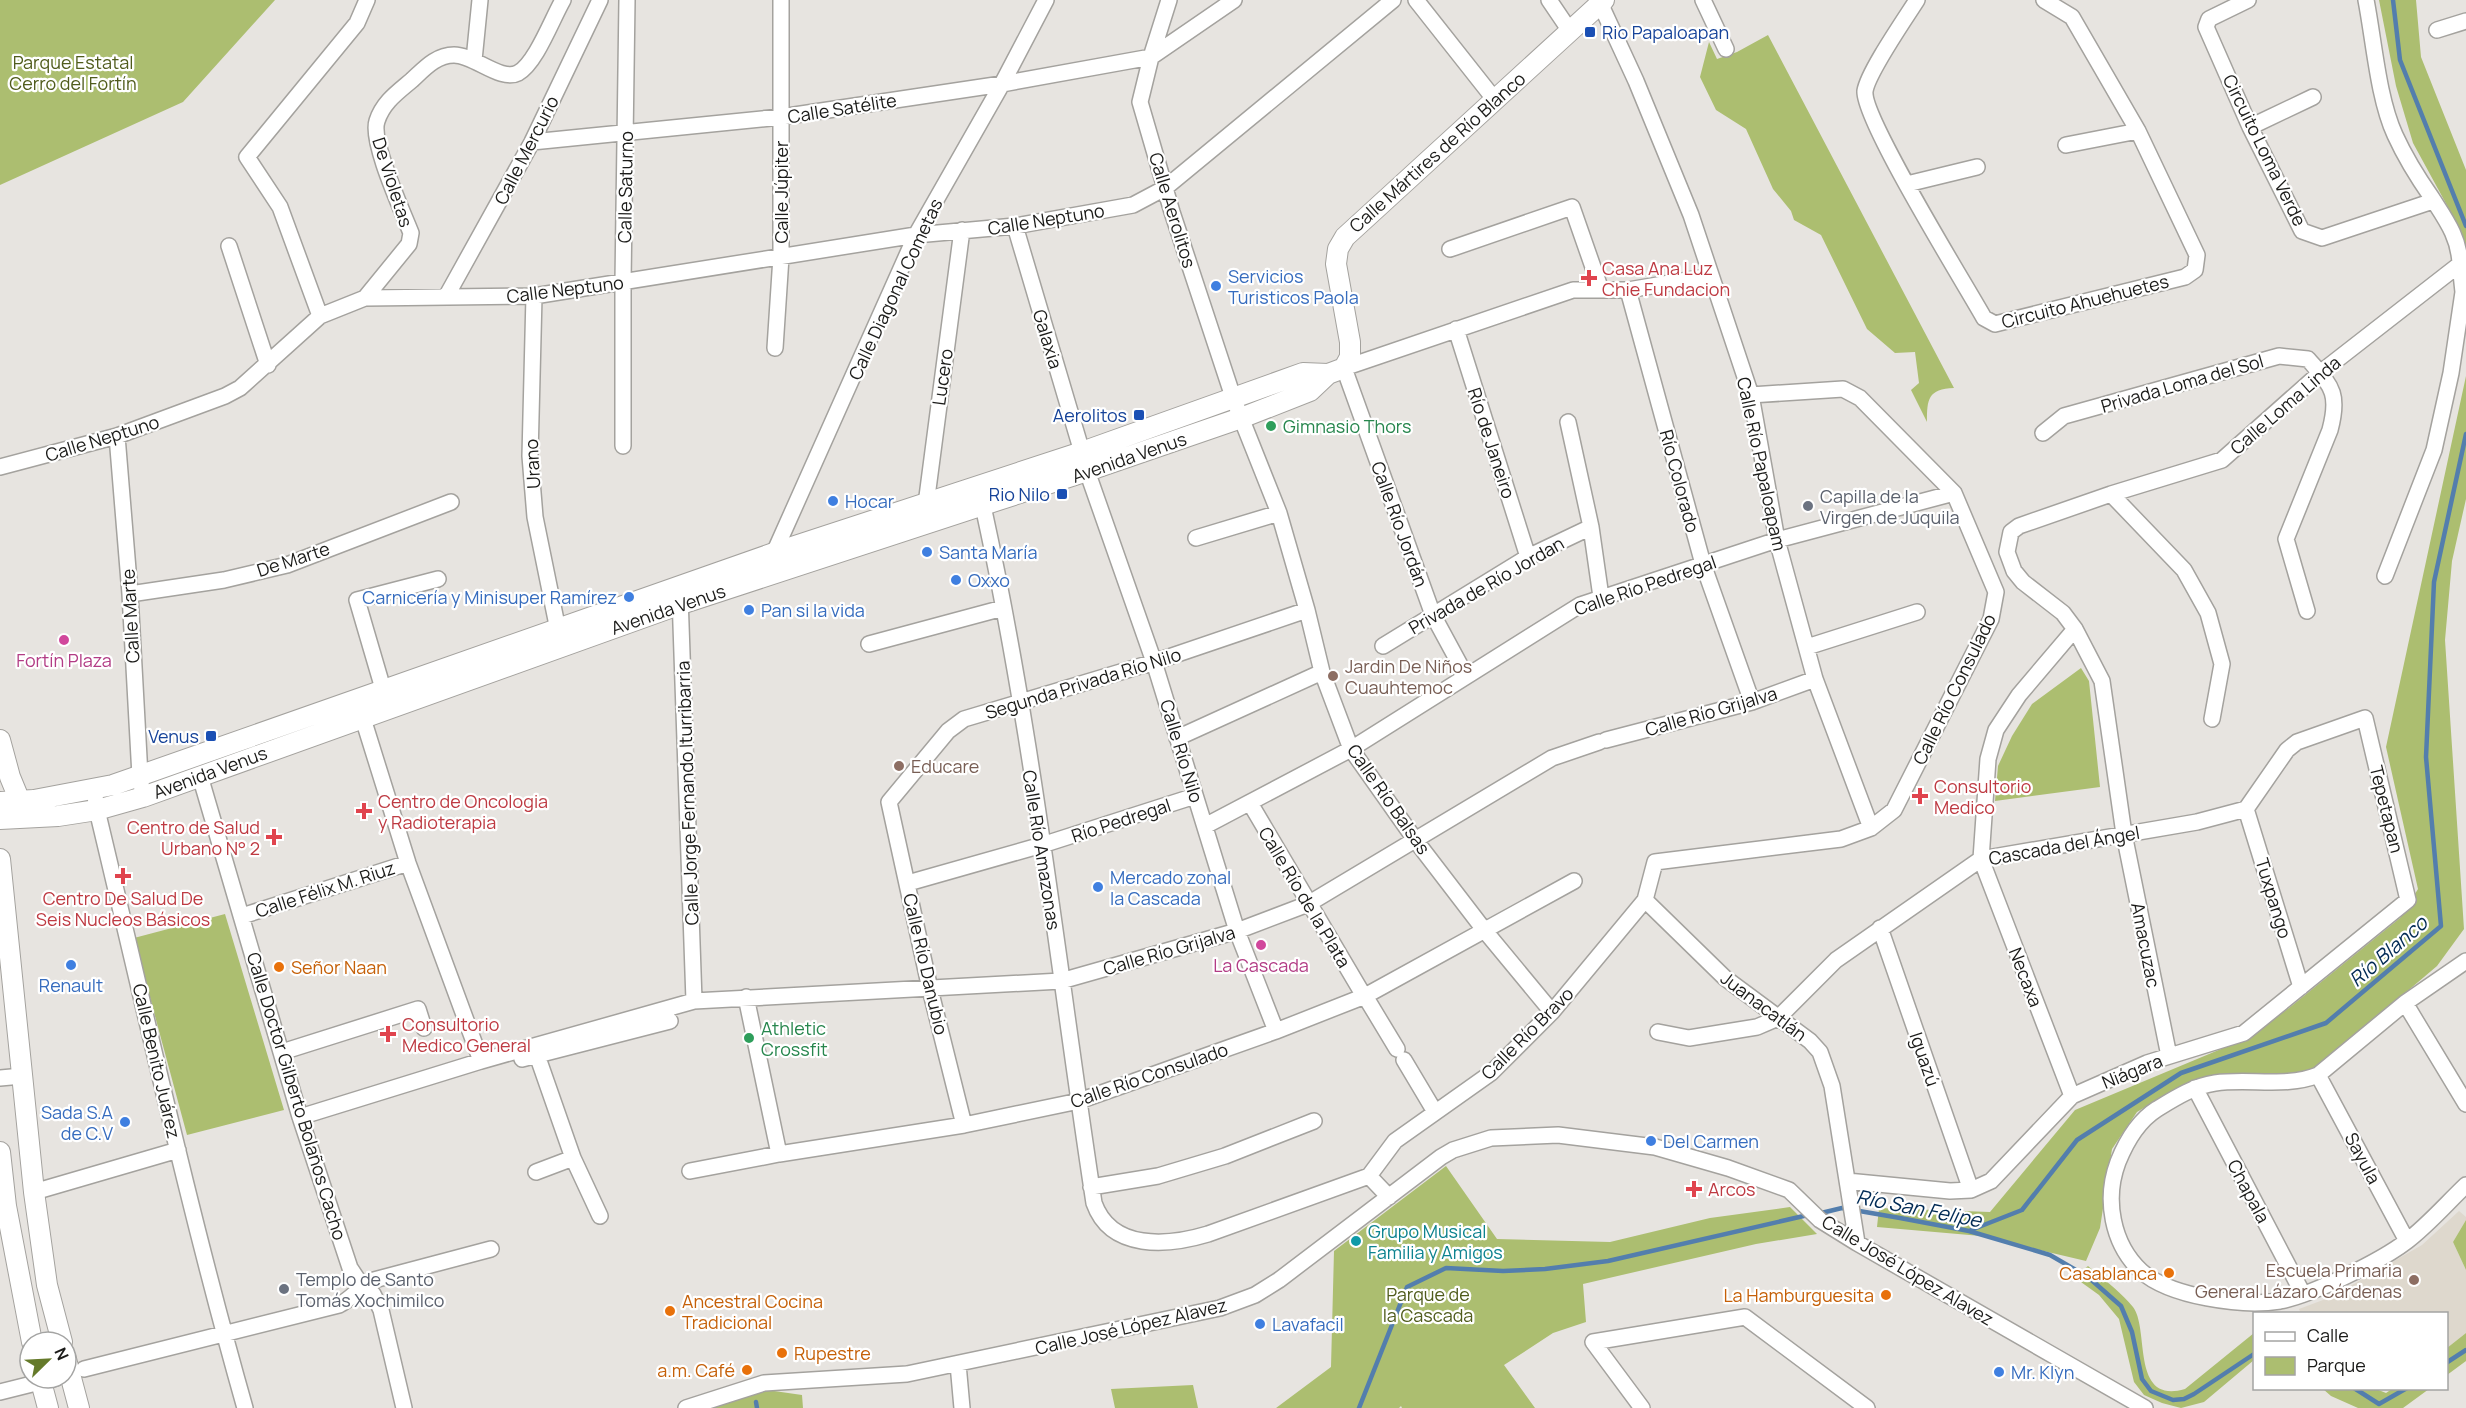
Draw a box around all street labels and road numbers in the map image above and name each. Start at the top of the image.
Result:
street label: Calle Mártires de Río Blanco [1344,66,1530,238]
street label: Circuito Loma Verde [2218,70,2312,230]
street label: Calle Satélite [786,88,898,128]
street label: Calle Mercurio [488,91,564,209]
street label: Calle Saturno [612,131,638,243]
street label: De Violetas [367,134,419,230]
street label: Calle Júpiter [769,140,793,244]
street label: Calle Aerolitos [1144,149,1202,271]
street label: Calle Diagonal Cometas [842,194,948,384]
street label: Calle Neptuno [986,198,1106,240]
street label: Circuito Ahuehuetes [1999,269,2171,333]
street label: Calle Neptuno [505,270,625,308]
street label: Galaxia [1028,307,1068,371]
street label: Lucero [926,347,958,407]
street label: Privada Loma del Sol [2098,348,2266,418]
street label: Calle Loma Linda [2225,350,2345,460]
street label: Calle Río Papaloapam [1732,375,1792,553]
street label: Río de Janeiro [1463,384,1521,502]
street label: Calle Neptuno [42,409,162,467]
street label: Avenida Venus [1068,426,1190,488]
street label: Río Colorado [1655,427,1705,535]
street label: Urano [519,438,545,490]
street label: Calle Río Jordán [1366,458,1434,590]
street label: Privada de Río Jordan [1404,531,1568,639]
street label: De Marte [254,536,332,582]
street label: Calle Río Pedregal [1571,549,1719,621]
street label: Calle Marte [116,568,144,664]
street label: Avenida Venus [607,578,729,640]
street label: Calle Río Consulado [1907,610,2001,768]
street label: Segunda Privada Río Nilo [982,642,1184,724]
street label: Calle Jorge Fernando Iturribarria [670,660,704,926]
street label: Calle Río Grijalva [1642,681,1780,741]
street label: Calle Río Nilo [1155,697,1209,805]
street label: Calle Río Balsas [1342,739,1436,859]
street label: Avenida Venus [150,740,270,804]
street label: Tepetapan [2365,763,2409,855]
street label: Calle Río Amazonas [1018,768,1066,932]
street label: Río Pedregal [1068,793,1174,847]
street label: Cascada del Ángel [1987,820,2141,870]
street label: Calle Río de la Plata [1253,822,1357,972]
street label: Calle Félix M. Riuz [252,855,398,923]
street label: Tuxpango [2250,855,2298,941]
street label: Calle Río Danubio [898,891,954,1037]
street label: Amacuzac [2126,900,2166,990]
street label: Calle Río Grijalva [1100,920,1238,980]
street label: Necaxa [2004,944,2048,1010]
street label: Calle Doctor Gilberto Bolaños Cacho [242,949,352,1243]
street label: Juanacatlán [1716,966,1812,1046]
street label: Calle Benito Juárez [128,981,186,1141]
street label: Calle Río Bravo [1476,982,1578,1084]
street label: Iguazú [1905,1029,1945,1089]
street label: Calle Río Consulado [1067,1037,1231,1113]
street label: Niágara [2098,1048,2166,1094]
street label: Sayula [2340,1128,2386,1188]
street label: Chapala [2222,1155,2276,1227]
street label: Calle José López Alavez [1818,1209,1998,1331]
street label: Calle José López Alavez [1033,1292,1229,1360]

